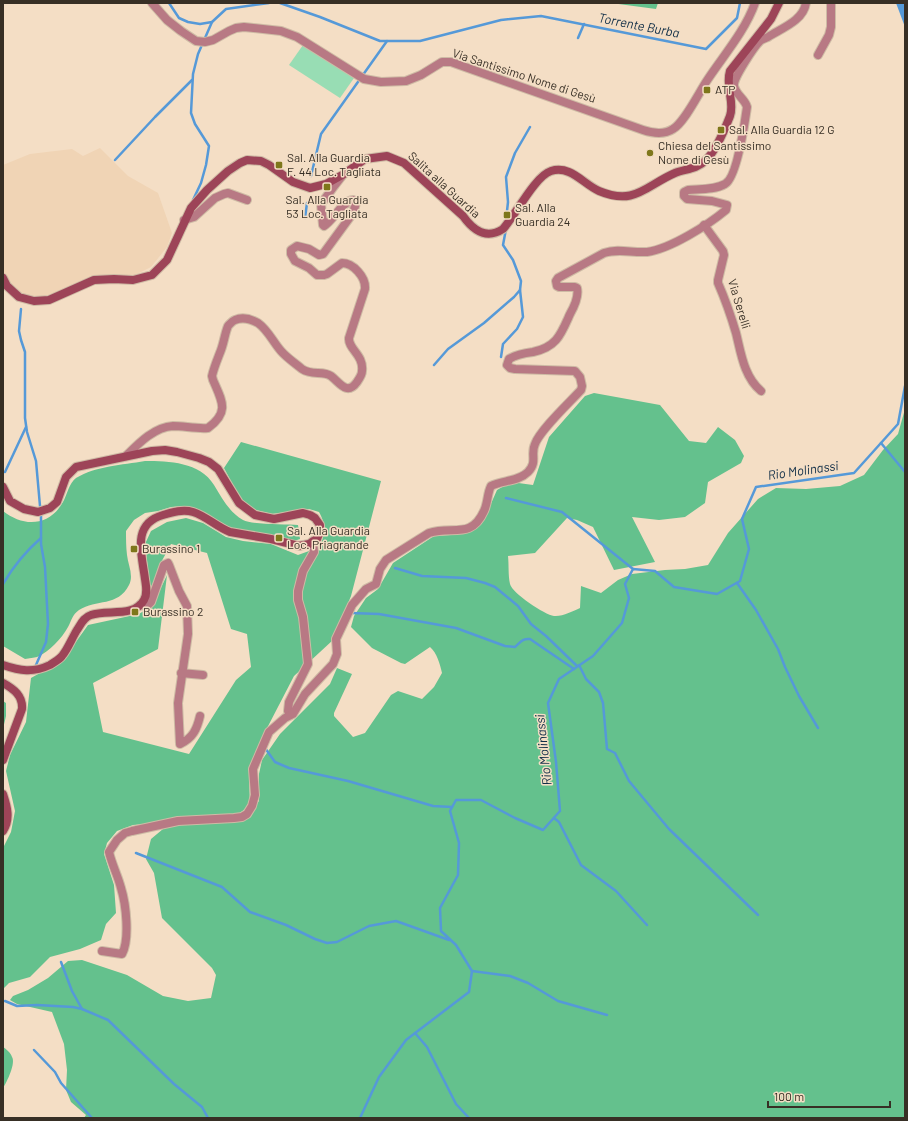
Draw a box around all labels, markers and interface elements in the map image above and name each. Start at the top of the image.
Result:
water label: Torrente Burba [597,9,681,41]
street label: Via Santissimo Nome di Gesù [451,45,598,105]
place label: ATP [715,82,735,96]
marker: ATP [702,85,712,95]
place label: Sal. Alla Guardia 12 G [729,122,835,136]
marker: Sal. Alla Guardia 12 G [716,125,726,135]
place label: Chiesa del Santissimo Nome di Gesù [658,138,771,166]
street label: Salita alla Guardia [406,148,484,220]
marker: Chiesa del Santissimo Nome di Gesù [645,148,655,158]
place label: Sal. Alla Guardia F. 44 Loc. Tagliata [287,150,381,178]
marker: Sal. Alla Guardia F. 44 Loc. Tagliata [274,160,284,170]
marker: Sal. Alla Guardia 53 Loc. Tagliata [322,182,332,192]
place label: Sal. Alla Guardia 53 Loc. Tagliata [286,192,368,220]
place label: Sal. Alla Guardia 24 [515,200,570,228]
marker: Sal. Alla Guardia 24 [502,210,512,220]
street label: Via Serelli [726,277,754,330]
water label: Rio Molinassi [767,457,840,483]
place label: Sal. Alla Guardia Loc. Priagrande [287,523,370,551]
marker: Sal. Alla Guardia Loc. Priagrande [274,533,284,543]
place label: Burassino 1 [142,541,200,555]
marker: Burassino 1 [129,544,139,554]
place label: Burassino 2 [143,604,203,618]
marker: Burassino 2 [130,607,140,617]
water label: Rio Molinassi [531,713,555,786]
scale bar [768,1083,890,1109]
text: 100 m [774,1089,804,1103]

